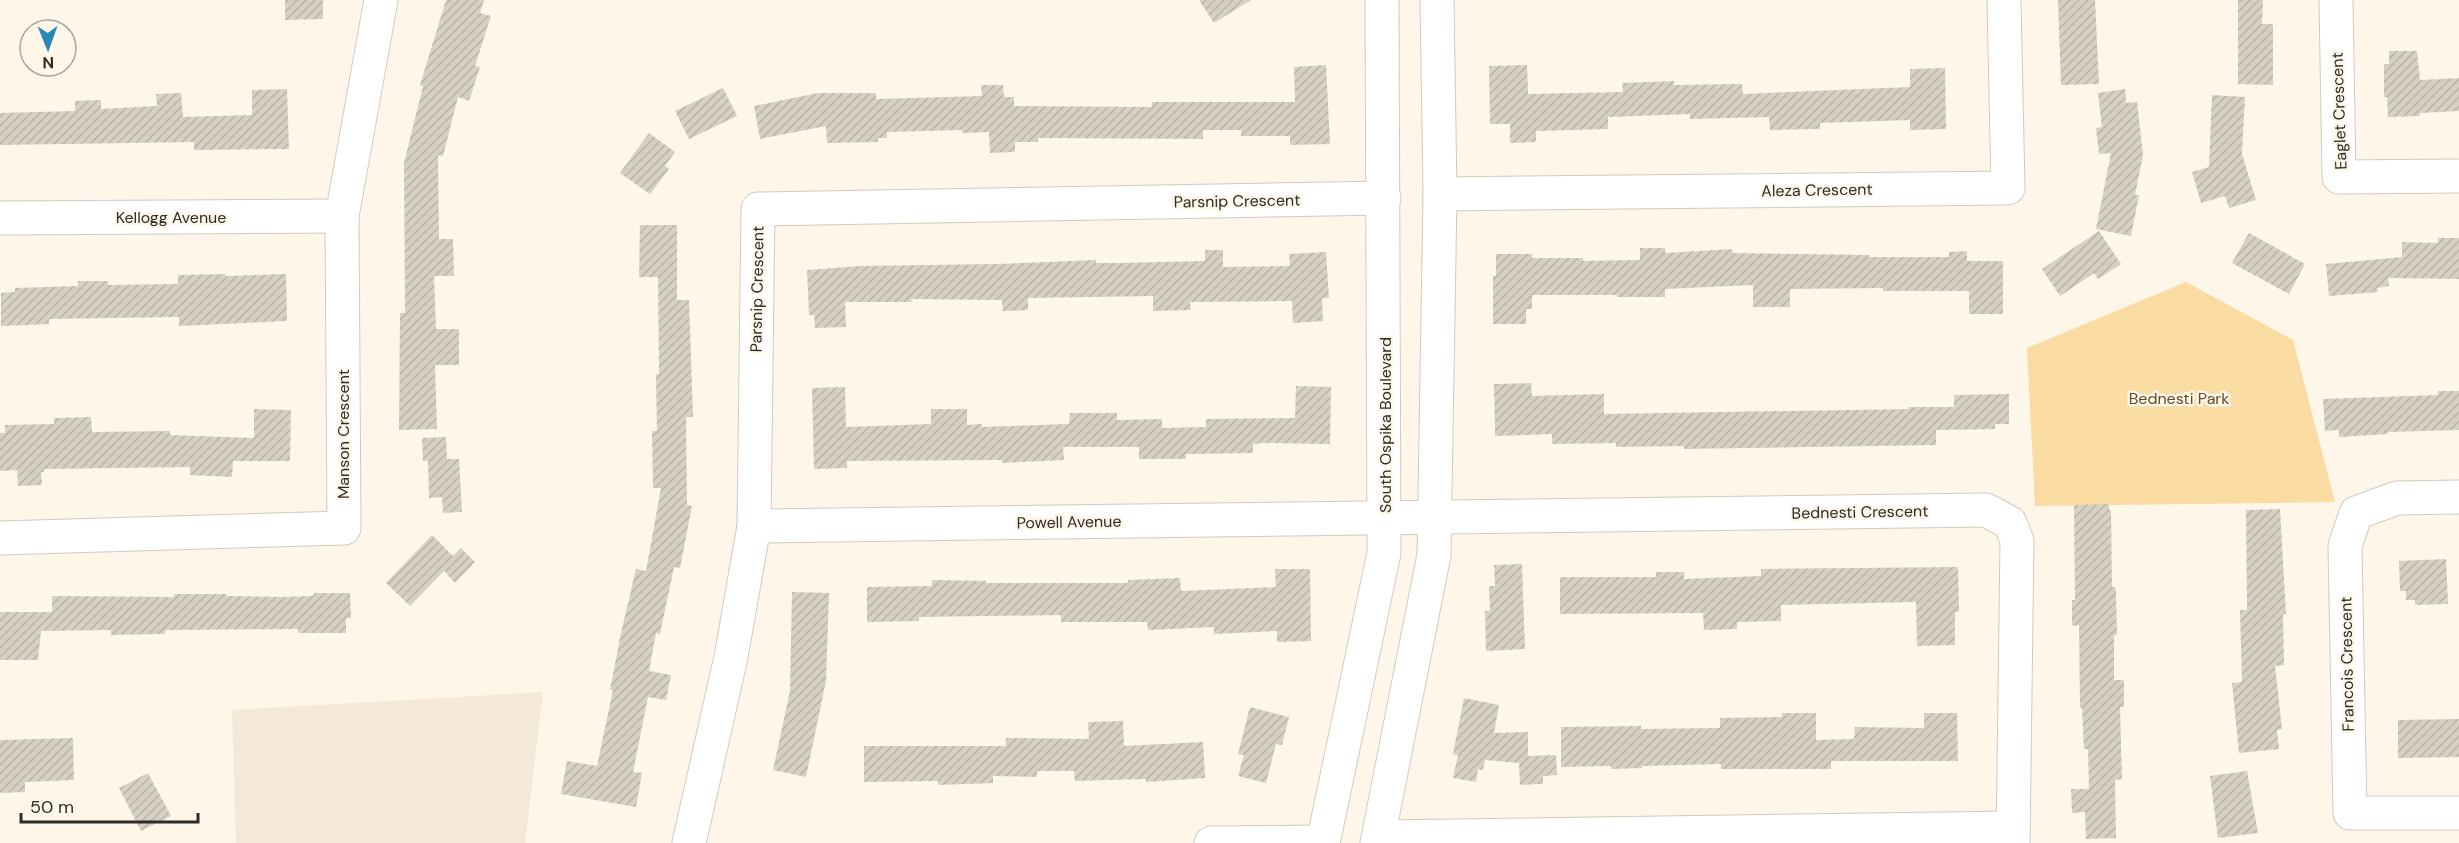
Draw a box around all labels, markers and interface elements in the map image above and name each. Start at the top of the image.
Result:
north arrow [18,18,78,78]
text: N [42,52,54,73]
street label: Eaglet Crescent [2326,52,2352,170]
street label: Aleza Crescent [1761,179,1873,201]
street label: Parsnip Crescent [1173,189,1301,213]
street label: Kellogg Avenue [116,207,226,228]
street label: Parsnip Crescent [745,225,769,353]
street label: South Ospika Boulevard [1375,337,1396,513]
street label: Manson Crescent [333,369,354,499]
park label: Bednesti Park [2129,388,2229,409]
street label: Bednesti Crescent [1791,500,1929,524]
street label: Powell Avenue [1016,511,1122,533]
street label: Francois Crescent [2335,596,2359,732]
scale bar [21,786,198,824]
text: 50 m [30,795,74,819]

